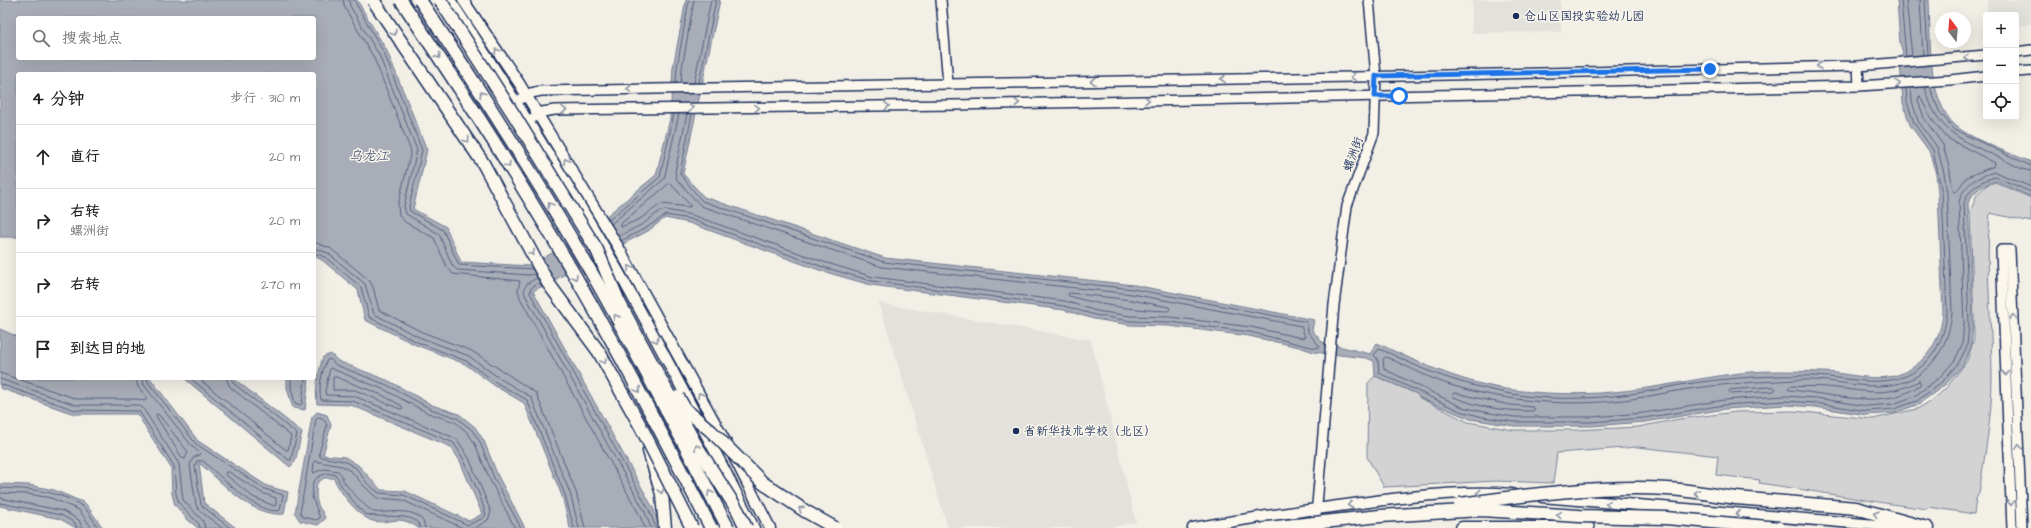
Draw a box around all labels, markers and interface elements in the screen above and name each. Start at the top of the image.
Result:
place label: 仓山区国投实验幼儿园 [1524,8,1644,25]
marker: 仓山区国投实验幼儿园 [1511,11,1521,21]
north arrow [1935,12,1971,48]
map controls [1983,12,2019,120]
button: + [1983,12,2019,48]
search box [16,16,316,60]
icon: search [30,27,52,49]
text: 搜索地点 [62,28,122,49]
one-way arrow [389,28,396,35]
one-way arrow [495,48,502,55]
button: − [1983,48,2019,84]
one-way arrow [433,52,441,59]
one-way arrow [1964,53,1970,62]
route end [1701,60,1719,78]
one-way arrow [1816,62,1822,71]
one-way arrow [1350,73,1356,82]
one-way arrow [1220,75,1226,84]
one-way arrow [1090,77,1096,86]
one-way arrow [1895,79,1901,88]
button: locate [1983,84,2019,120]
one-way arrow [626,85,632,93]
text: 4 分钟 [32,87,84,111]
route start [1390,87,1408,105]
text: 步行 · 310 m [230,89,300,107]
one-way arrow [480,91,487,98]
one-way arrow [1144,96,1150,104]
one-way arrow [1014,99,1020,107]
one-way arrow [884,102,890,110]
one-way arrow [688,104,694,113]
one-way arrow [754,104,760,112]
one-way arrow [561,106,567,114]
street label: 螺洲街 [1339,134,1368,174]
one-way arrow [462,136,469,143]
icon: ahead [32,146,54,168]
text: 直行 [70,146,100,167]
water label: 乌龙江 [349,147,389,165]
text: 20 m [269,148,300,166]
one-way arrow [564,158,571,165]
one-way arrow [504,161,511,168]
text: 右转 [70,201,100,222]
one-way arrow [547,202,555,209]
icon: right [32,210,54,232]
text: 20 m [269,212,300,230]
text: 螺洲街 [70,222,109,240]
one-way arrow [527,249,534,256]
one-way arrow [628,265,635,272]
one-way arrow [570,273,577,280]
icon: right [32,274,54,296]
text: 右转 [70,274,100,295]
text: 270 m [261,276,300,294]
one-way arrow [613,314,621,321]
one-way arrow [2008,314,2017,320]
one-way arrow [651,336,658,343]
icon: arrive [32,338,54,360]
text: 到达目的地 [70,338,145,359]
one-way arrow [599,357,606,364]
one-way arrow [2002,370,2011,376]
one-way arrow [634,386,641,393]
one-way arrow [697,391,704,399]
place label: 省新华技术学校（北区） [1024,423,1156,440]
marker: 省新华技术学校（北区） [1011,426,1021,436]
one-way arrow [694,444,702,451]
one-way arrow [2014,444,2023,450]
one-way arrow [656,488,664,494]
one-way arrow [1476,489,1482,498]
one-way arrow [1694,489,1700,498]
one-way arrow [707,490,715,498]
one-way arrow [1346,500,1353,509]
one-way arrow [1605,500,1611,509]
one-way arrow [2007,500,2015,506]
one-way arrow [798,506,805,514]
one-way arrow [1556,510,1562,519]
one-way arrow [1735,510,1741,519]
one-way arrow [1872,510,1879,519]

